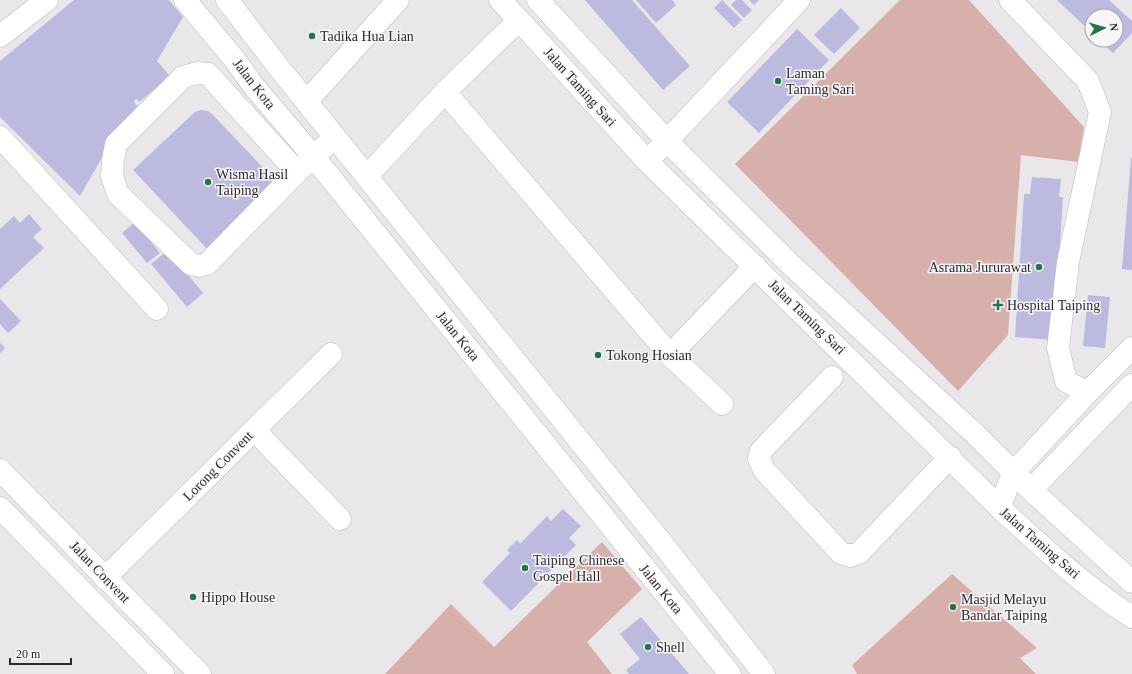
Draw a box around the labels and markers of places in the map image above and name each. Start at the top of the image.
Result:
place label: Tadika Hua Lian [320,29,414,44]
marker: Tadika Hua Lian [307,31,317,41]
place label: Laman Taming Sari [786,66,855,97]
marker: Laman Taming Sari [773,76,783,86]
place label: Wisma Hasil Taiping [216,167,288,198]
marker: Wisma Hasil Taiping [203,177,213,187]
place label: Asrama Jururawat [929,260,1031,275]
marker: Asrama Jururawat [1034,262,1044,272]
place label: Hospital Taiping [1007,298,1100,313]
marker: Hospital Taiping [992,299,1004,311]
place label: Tokong Hosian [606,348,692,363]
marker: Tokong Hosian [593,350,603,360]
place label: Taiping Chinese Gospel Hall [533,553,624,584]
marker: Taiping Chinese Gospel Hall [520,563,530,573]
place label: Hippo House [201,590,275,605]
marker: Hippo House [188,592,198,602]
place label: Masjid Melayu Bandar Taiping [961,592,1047,623]
marker: Masjid Melayu Bandar Taiping [948,602,958,612]
place label: Shell [656,640,685,655]
marker: Shell [643,642,653,652]

